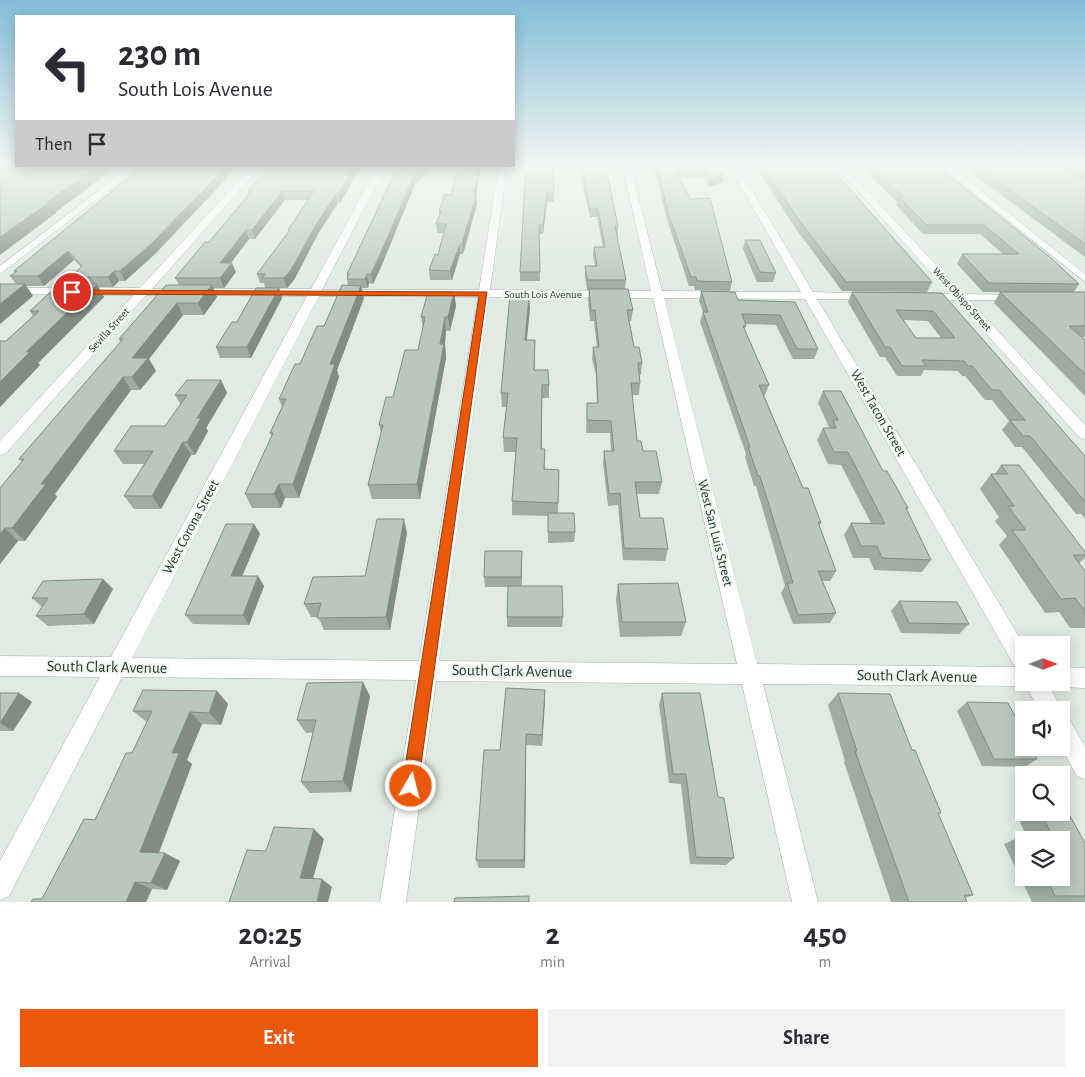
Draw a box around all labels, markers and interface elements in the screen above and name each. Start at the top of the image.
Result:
icon: left [35,35,100,100]
text: 230 m [118,37,201,72]
text: South Lois Avenue [118,78,273,100]
icon: arrive [83,130,111,158]
text: Then [35,135,73,154]
street label: West Obispo Street [931,265,994,333]
pin [51,271,93,313]
icon: arrive [58,278,86,306]
street label: South Lois Avenue [504,289,582,300]
street label: Sevilla Street [86,305,132,354]
street label: West Tacon Street [848,367,909,459]
street label: West Corona Street [160,477,222,576]
street label: West San Luis Street [695,478,735,588]
north arrow [1015,636,1070,691]
map controls [1015,636,1070,886]
street label: South Clark Avenue [47,658,167,676]
street label: South Clark Avenue [452,662,572,680]
street label: South Clark Avenue [857,667,977,685]
button: sound [1015,701,1070,756]
position arrow [384,759,436,811]
button: search [1015,766,1070,821]
button: layers [1015,831,1070,886]
text: 20:25 [238,920,302,950]
text: 2 [545,920,560,950]
text: 450 [803,920,847,950]
text: Arrival [249,954,291,970]
text: min [540,954,565,970]
text: m [819,954,831,970]
button: Exit [20,1009,538,1067]
button: Share [548,1009,1065,1067]

